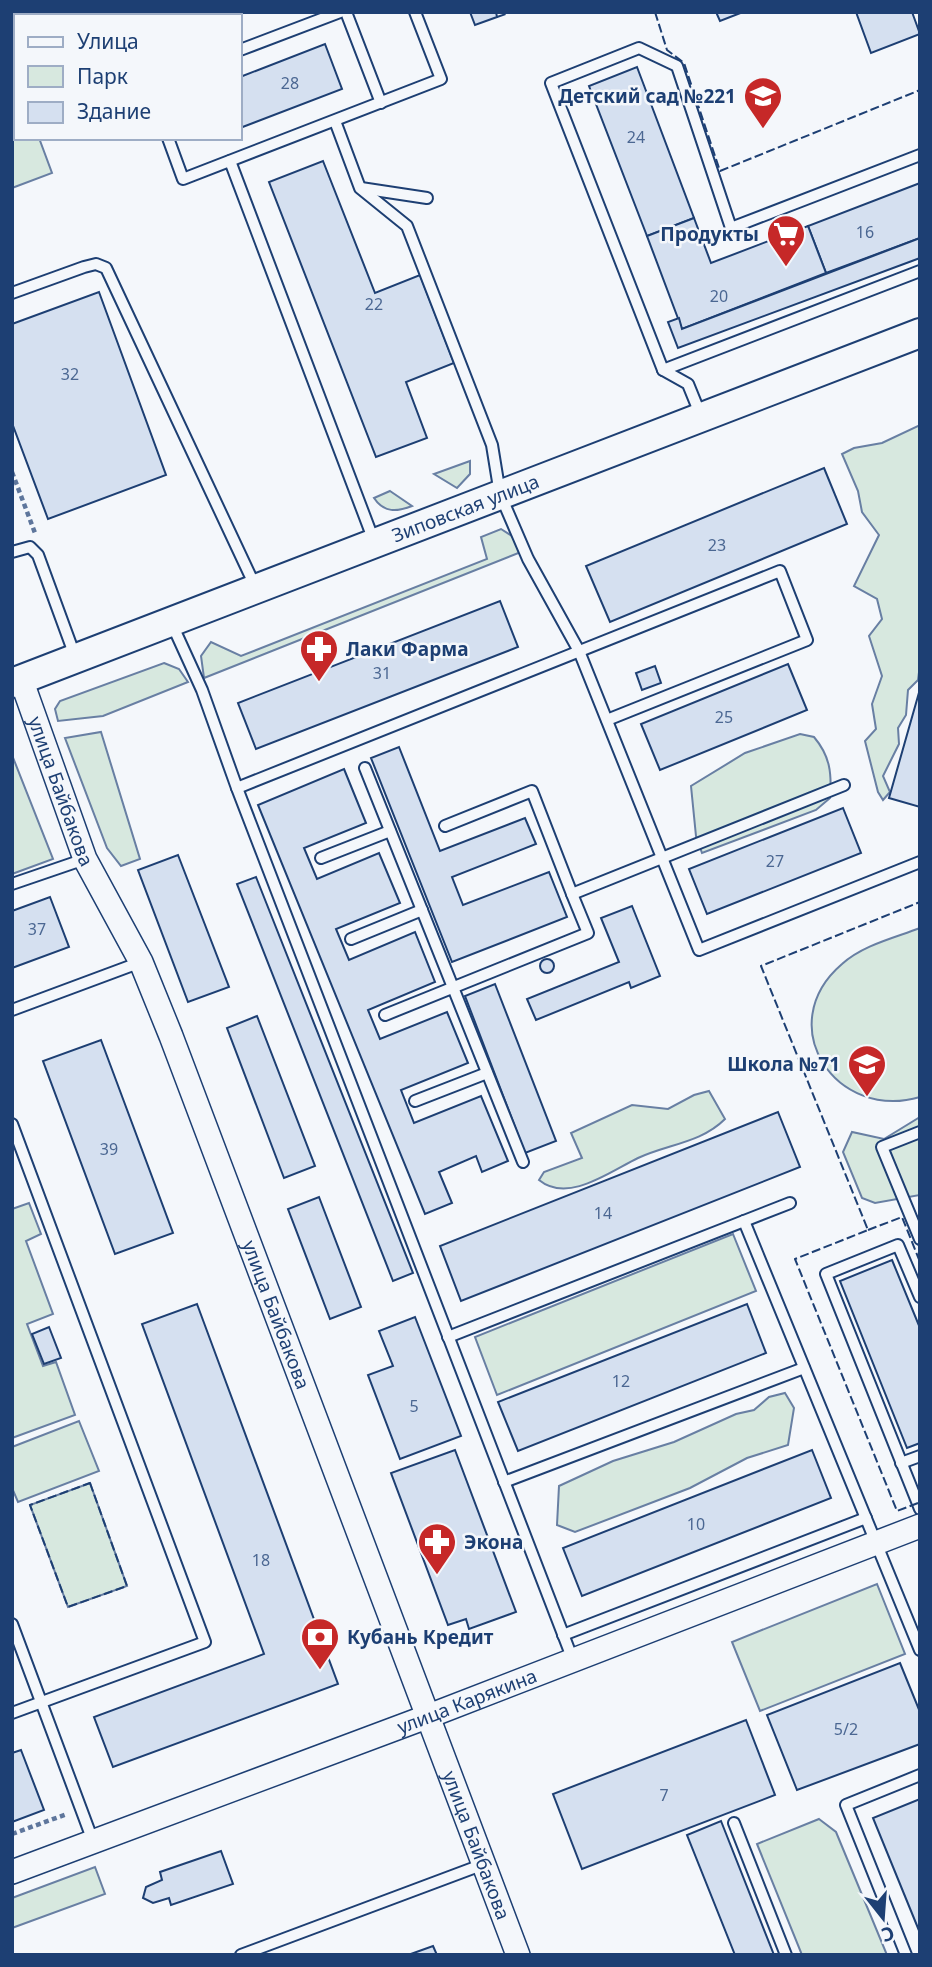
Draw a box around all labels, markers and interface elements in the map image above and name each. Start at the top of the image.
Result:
legend [14,14,242,140]
text: Улица [77,27,139,55]
text: Парк [77,62,128,90]
house number: 28 [281,72,299,94]
school or university icon: Детский сад №221 [742,75,784,130]
place label: Детский сад №221 [558,83,736,109]
text: Здание [77,97,151,125]
house number: 24 [627,126,645,148]
supermarket icon: Продукты [765,213,807,268]
place label: Продукты [660,221,759,247]
house number: 16 [856,221,874,243]
house number: 20 [710,285,728,307]
house number: 22 [365,293,383,315]
house number: 32 [61,363,79,385]
street label: Зиповская улица [388,468,543,548]
house number: 23 [708,534,726,556]
pharmacy icon: Лаки Фарма [298,628,340,683]
place label: Лаки Фарма [346,636,468,662]
house number: 31 [373,662,391,684]
house number: 25 [715,706,733,728]
street label: улица Байбакова [22,713,100,871]
house number: 27 [766,850,784,872]
house number: 37 [28,918,46,940]
school or university icon: Школа №71 [846,1043,888,1098]
place label: Школа №71 [727,1051,840,1077]
house number: 39 [100,1138,118,1160]
house number: 14 [594,1202,612,1224]
street label: улица Байбакова [236,1237,316,1393]
house number: 12 [612,1370,630,1392]
house number: 5 [409,1395,419,1417]
house number: 10 [687,1513,705,1535]
pharmacy icon: Экона [416,1521,458,1576]
place label: Экона [464,1529,523,1555]
house number: 18 [252,1549,270,1571]
bank icon: Кубань Кредит [299,1616,341,1671]
place label: Кубань Кредит [347,1624,494,1650]
street label: улица Карякина [393,1663,541,1740]
house number: 5/2 [834,1718,858,1740]
street label: улица Байбакова [437,1767,516,1923]
house number: 7 [659,1784,669,1806]
north arrow [848,1883,918,1953]
text: С [878,1920,898,1948]

